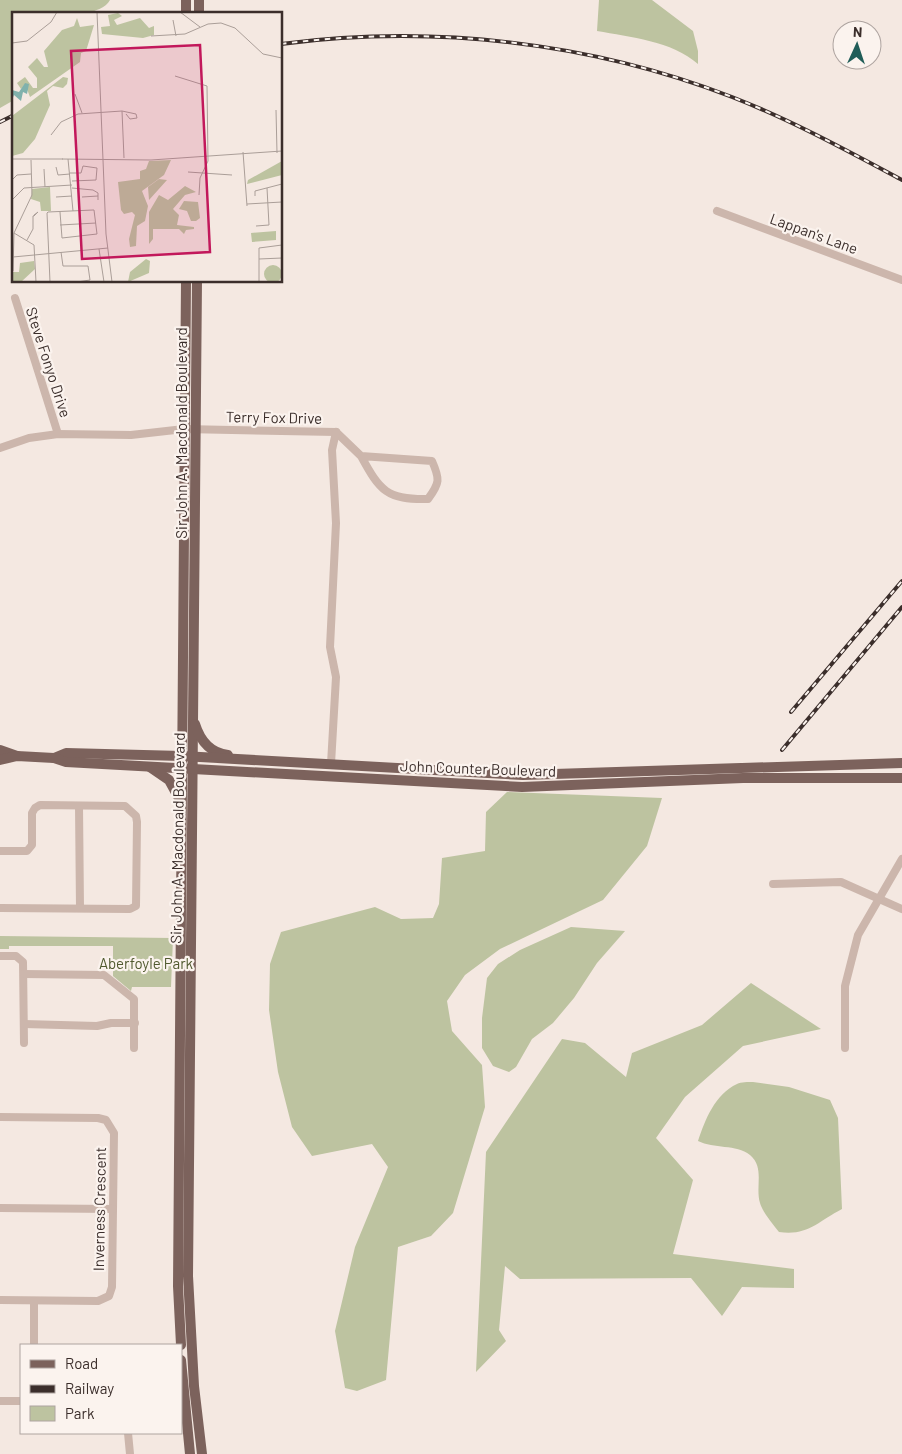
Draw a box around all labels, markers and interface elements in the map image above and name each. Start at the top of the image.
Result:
inset map [12,12,282,282]
north arrow [832,20,882,70]
text: N [853,23,863,40]
street label: Lappan's Lane [768,209,860,257]
street label: Steve Fonyo Drive [23,305,75,419]
street label: Sir John A. Macdonald Boulevard [172,327,190,539]
street label: Terry Fox Drive [226,407,322,427]
street label: Sir John A. Macdonald Boulevard [166,732,188,944]
street label: John Counter Boulevard [400,756,556,780]
park label: Aberfoyle Park [99,954,194,972]
street label: Inverness Crescent [89,1147,109,1271]
legend [20,1344,182,1434]
text: Road [65,1354,98,1372]
text: Railway [65,1379,114,1397]
text: Park [65,1404,95,1422]

